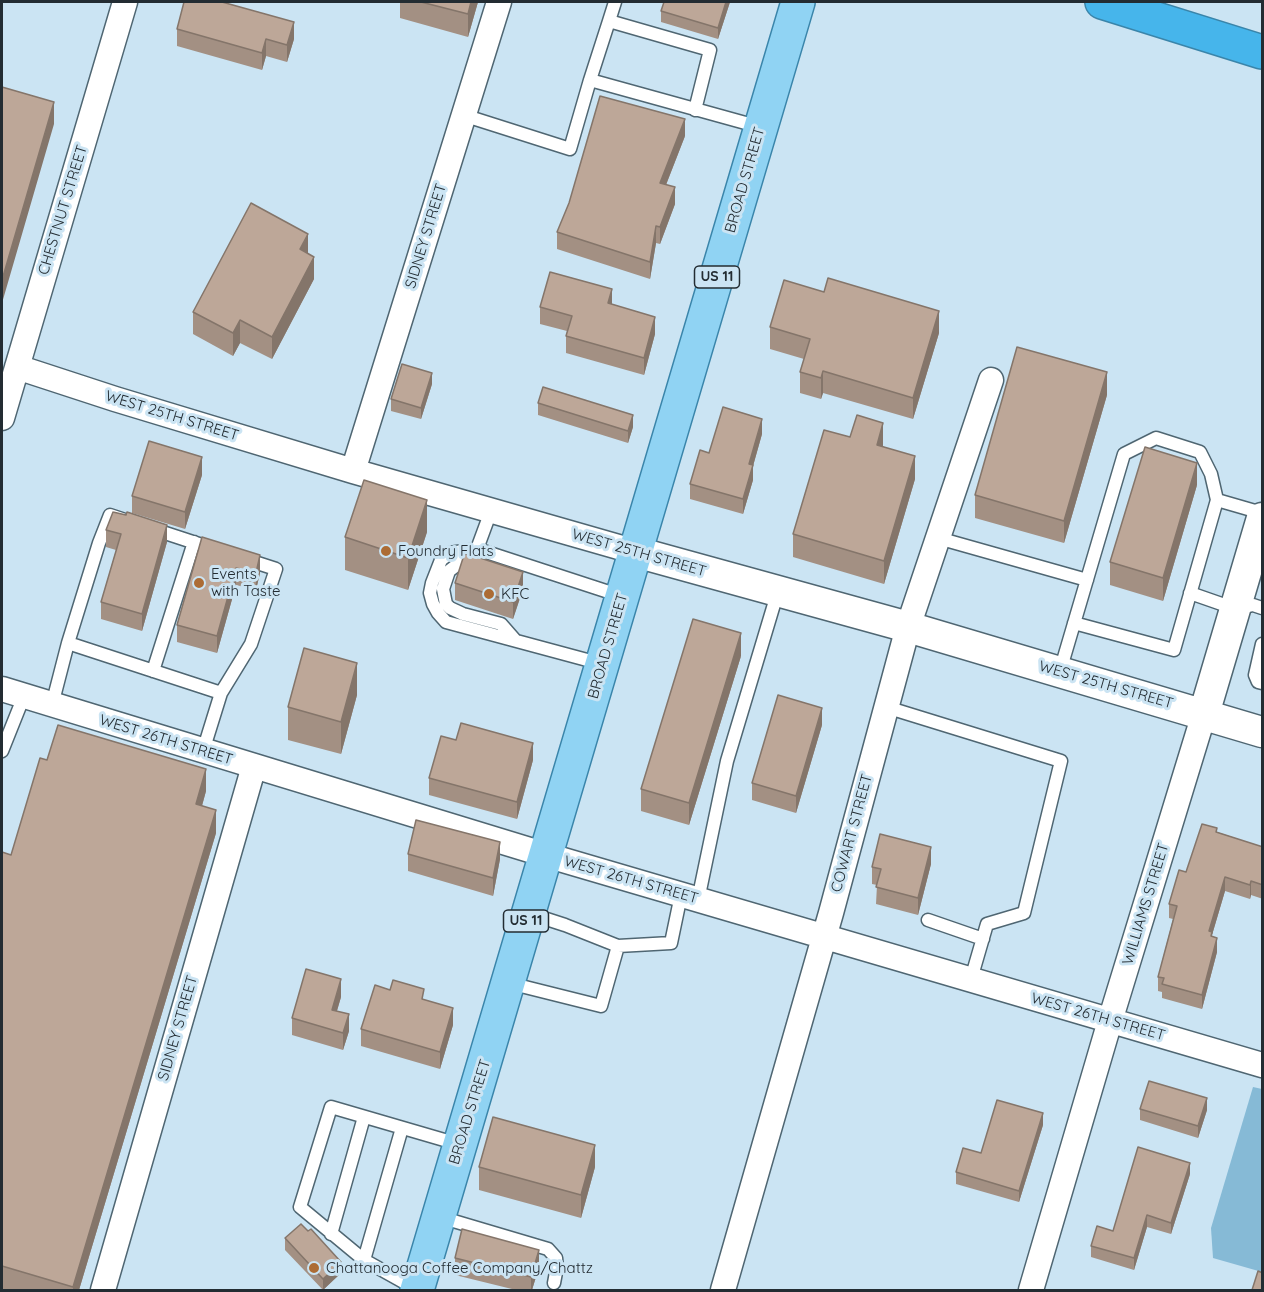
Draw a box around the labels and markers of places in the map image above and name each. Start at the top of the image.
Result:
place label: Foundry Flats [398,542,493,560]
marker: Foundry Flats [379,544,393,558]
place label: Events with Taste [211,565,280,600]
marker: Events with Taste [192,576,206,590]
place label: KFC [501,585,529,603]
marker: KFC [482,587,496,601]
place label: Chattanooga Coffee Company/Chattz [326,1259,593,1277]
marker: Chattanooga Coffee Company/Chattz [307,1261,321,1275]

